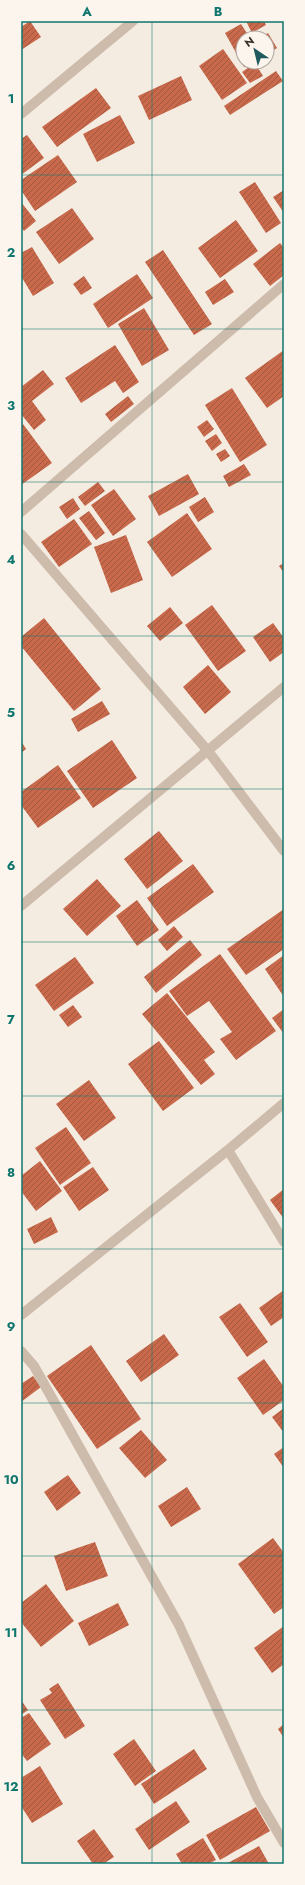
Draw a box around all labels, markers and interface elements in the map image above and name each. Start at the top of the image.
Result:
text: A [81,2,92,21]
text: B [214,2,223,21]
north arrow [235,30,275,70]
text: N [241,33,257,51]
text: 1 [8,89,14,108]
text: 2 [7,243,15,262]
text: 3 [7,396,15,415]
text: 4 [6,550,16,569]
text: 5 [7,703,15,722]
text: 6 [7,856,16,875]
text: 7 [7,1010,15,1029]
text: 8 [7,1163,15,1182]
text: 9 [7,1317,16,1336]
text: 10 [3,1470,19,1489]
text: 11 [4,1623,18,1642]
text: 12 [3,1777,19,1796]

